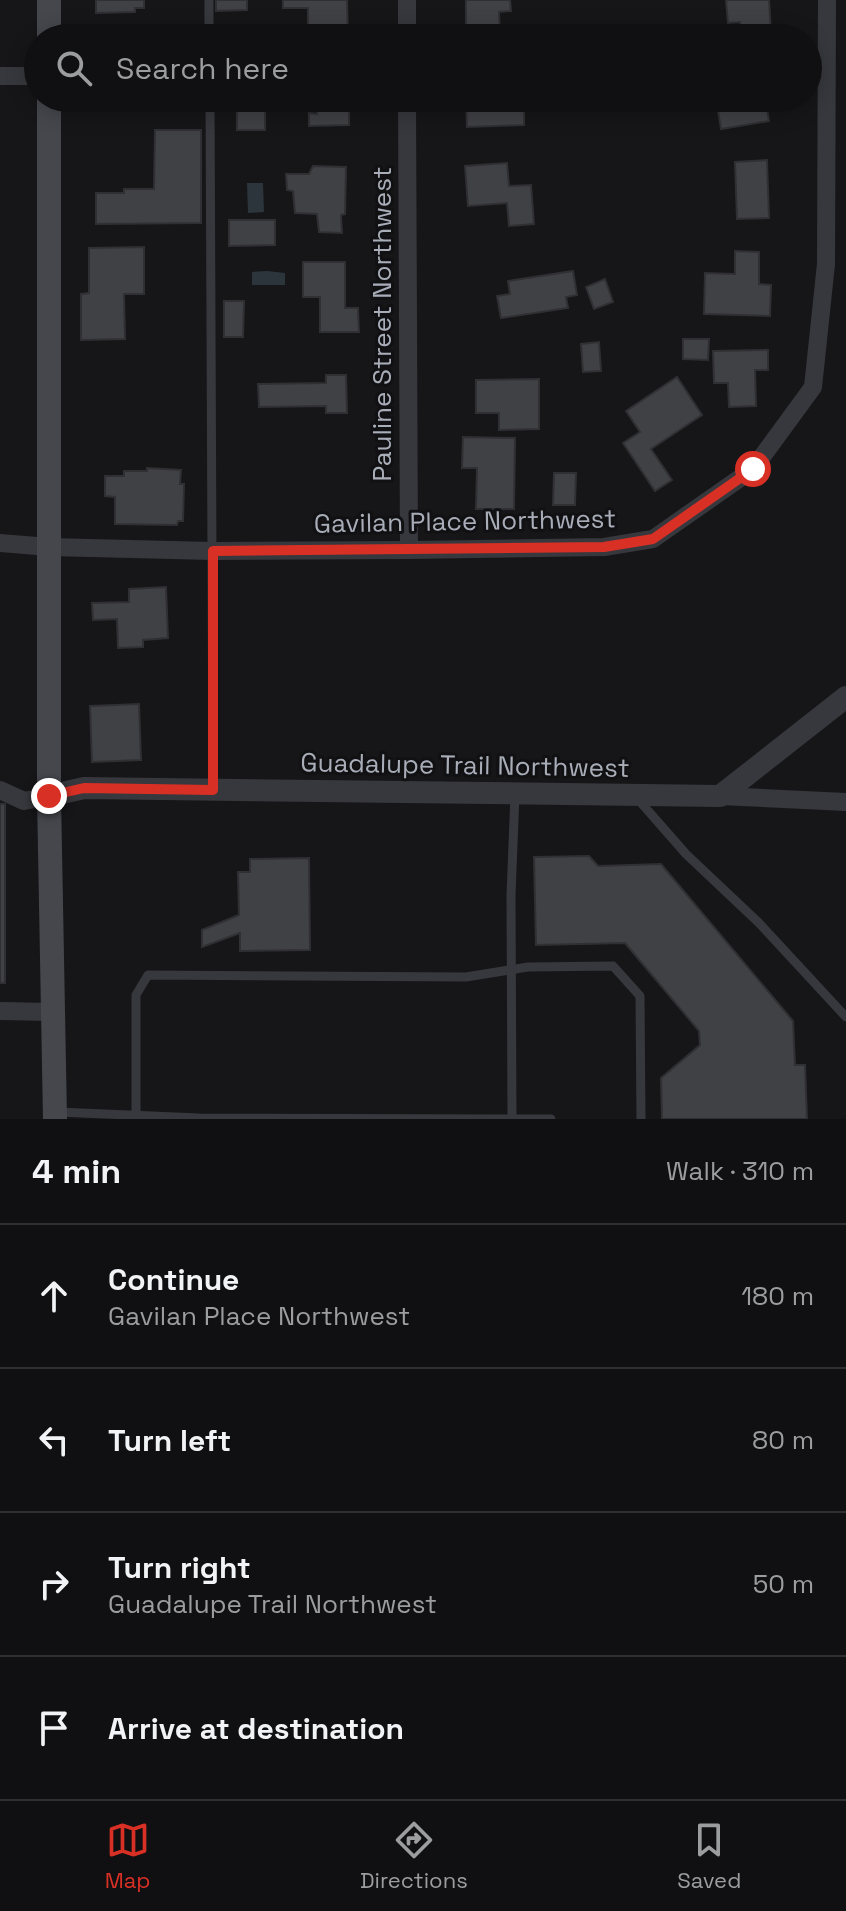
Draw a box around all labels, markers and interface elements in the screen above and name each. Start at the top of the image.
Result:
search box [24,24,822,112]
icon: search [52,46,96,90]
text: Search here [116,49,289,88]
street label: Pauline Street Northwest [365,167,399,481]
route start [735,451,771,487]
street label: Gavilan Place Northwest [314,501,616,541]
street label: Guadalupe Trail Northwest [300,745,630,785]
route end [31,778,67,814]
text: 4 min [32,1150,121,1193]
text: Walk · 310 m [666,1154,814,1188]
text: Continue [108,1260,239,1299]
icon: ahead [32,1274,76,1318]
text: 180 m [741,1279,814,1313]
text: Gavilan Place Northwest [108,1299,410,1333]
icon: left [32,1418,76,1462]
text: Turn left [108,1421,231,1460]
text: 80 m [752,1423,814,1457]
text: Turn right [108,1548,251,1587]
icon: right [32,1562,76,1606]
text: 50 m [753,1567,814,1601]
text: Guadalupe Trail Northwest [108,1587,437,1621]
icon: arrive [32,1706,76,1750]
text: Arrive at destination [108,1709,404,1748]
tab: Map [105,1818,151,1894]
tab: Directions [360,1818,468,1894]
tab: Saved [677,1818,741,1894]

